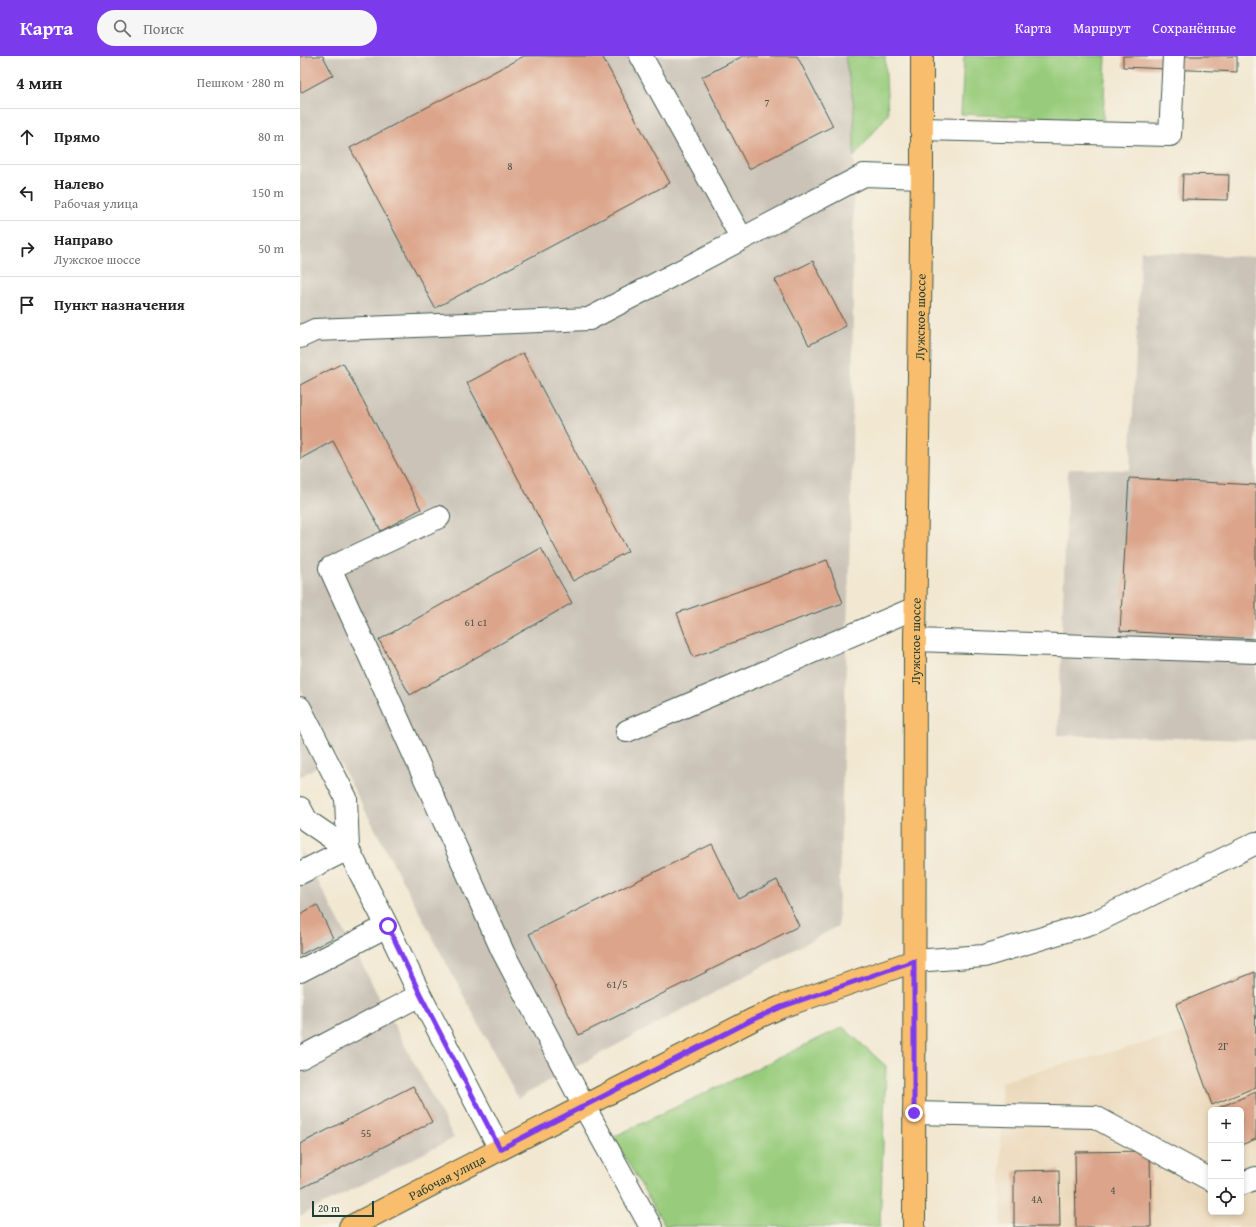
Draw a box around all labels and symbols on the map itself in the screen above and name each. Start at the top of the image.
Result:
house number: 7 [764,94,770,110]
house number: 8 [507,158,513,174]
street label: Лужское шоссе [910,274,930,361]
street label: Лужское шоссе [905,597,925,684]
house number: 61 с1 [464,614,488,630]
route start [379,917,397,935]
house number: 61/5 [606,976,628,992]
house number: 2Г [1218,1038,1229,1054]
route end [905,1104,923,1122]
house number: 55 [361,1125,371,1141]
street label: Рабочая улица [405,1149,489,1205]
house number: 4 [1110,1182,1116,1198]
house number: 4А [1031,1191,1043,1207]
scale bar [312,1199,374,1218]

